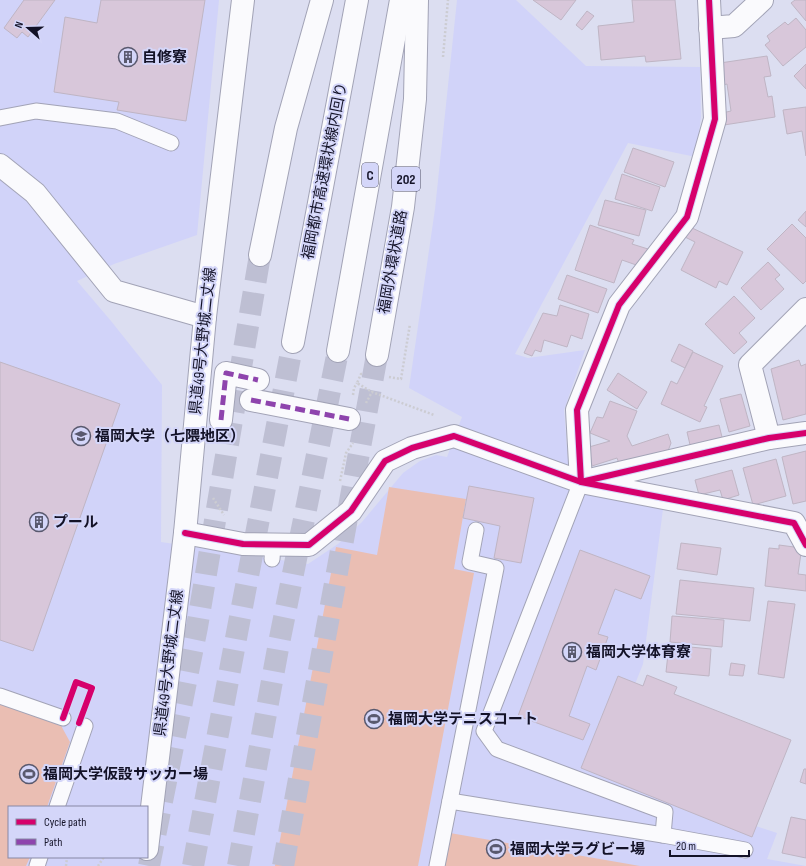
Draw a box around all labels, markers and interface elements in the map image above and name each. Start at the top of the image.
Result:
north arrow [8,8,48,48]
text: N [12,20,26,30]
building icon: 自修寮 [117,46,139,68]
place label: 自修寮 [142,48,187,67]
street label: 福岡都市高速環状線内回り [299,81,351,261]
road number: C [362,163,378,187]
road number: 202 [392,167,420,191]
street label: 福岡外環状道路 [375,209,411,315]
street label: 県道49号大野城二丈線 [186,266,220,416]
school or university icon: 福岡大学（七隈地区） [70,425,92,447]
place label: 福岡大学（七隈地区） [94,427,245,446]
building icon: プール [28,511,50,533]
place label: プール [53,513,98,532]
street label: 県道49号大野城二丈線 [151,588,187,738]
building icon: 福岡大学体育寮 [561,641,583,663]
place label: 福岡大学体育寮 [585,643,691,662]
sports icon: 福岡大学テニスコート [363,708,385,730]
place label: 福岡大学テニスコート [387,710,538,729]
sports icon: 福岡大学仮設サッカー場 [18,763,40,785]
place label: 福岡大学仮設サッカー場 [42,765,208,784]
legend [8,806,148,858]
text: Cycle path [44,815,86,830]
scale bar [670,832,749,858]
text: Path [44,835,62,850]
sports icon: 福岡大学ラグビー場 [485,838,507,860]
text: 20 m [676,839,696,854]
place label: 福岡大学ラグビー場 [509,840,645,859]

